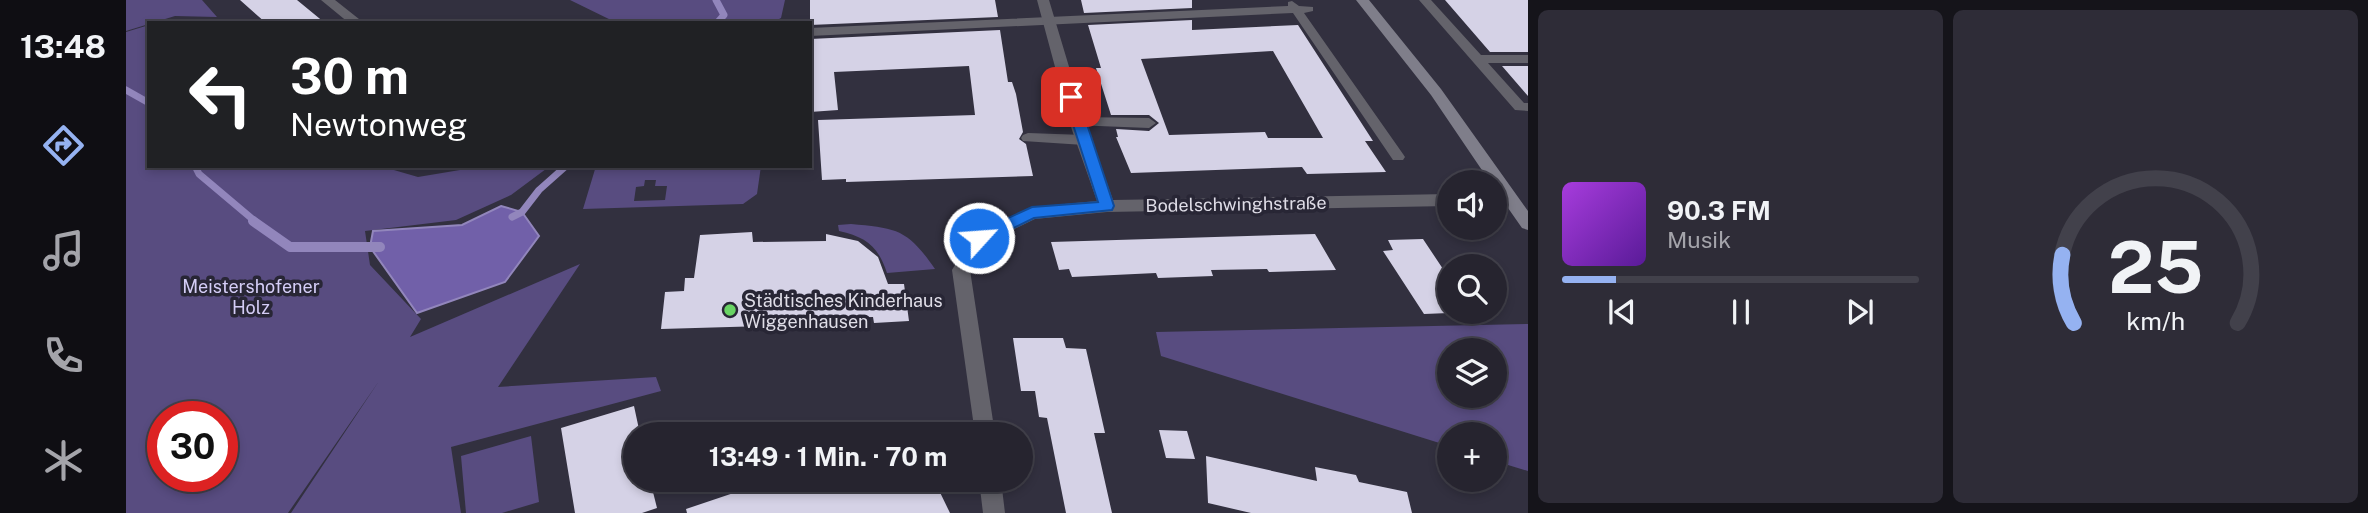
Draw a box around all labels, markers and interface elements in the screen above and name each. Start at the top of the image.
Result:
text: 13:48 [20,28,106,65]
text: 30 m [290,47,409,105]
icon: left [175,49,266,140]
pin [1041,67,1101,127]
icon: arrive [1052,78,1090,116]
text: Newtonweg [290,106,467,143]
icon: directions [39,121,88,170]
map controls [1437,170,1507,492]
button: sound [1437,170,1507,240]
street label: Bodelschwinghstraße [1145,192,1327,216]
text: 90.3 FM [1667,195,1771,226]
position arrow [942,201,1016,275]
text: 25 [2108,224,2203,309]
icon: music [39,226,88,275]
text: Musik [1667,226,1731,253]
button: search [1437,254,1507,324]
park label: Meistershofener Holz [182,276,320,318]
place label: Städtisches Kinderhaus Wiggenhausen [744,290,943,332]
icon: previous [1603,293,1641,331]
icon: pause [1722,293,1760,331]
icon: next [1841,293,1879,331]
marker: Städtisches Kinderhaus Wiggenhausen [722,302,738,318]
text: km/h [2126,305,2185,335]
icon: phone [39,331,88,380]
button: layers [1437,338,1507,408]
speed limit sign: 30 [147,401,238,492]
button: + [1437,422,1507,492]
icon: climate [39,436,88,485]
text: 13:49 · 1 Min. · 70 m [709,441,947,472]

